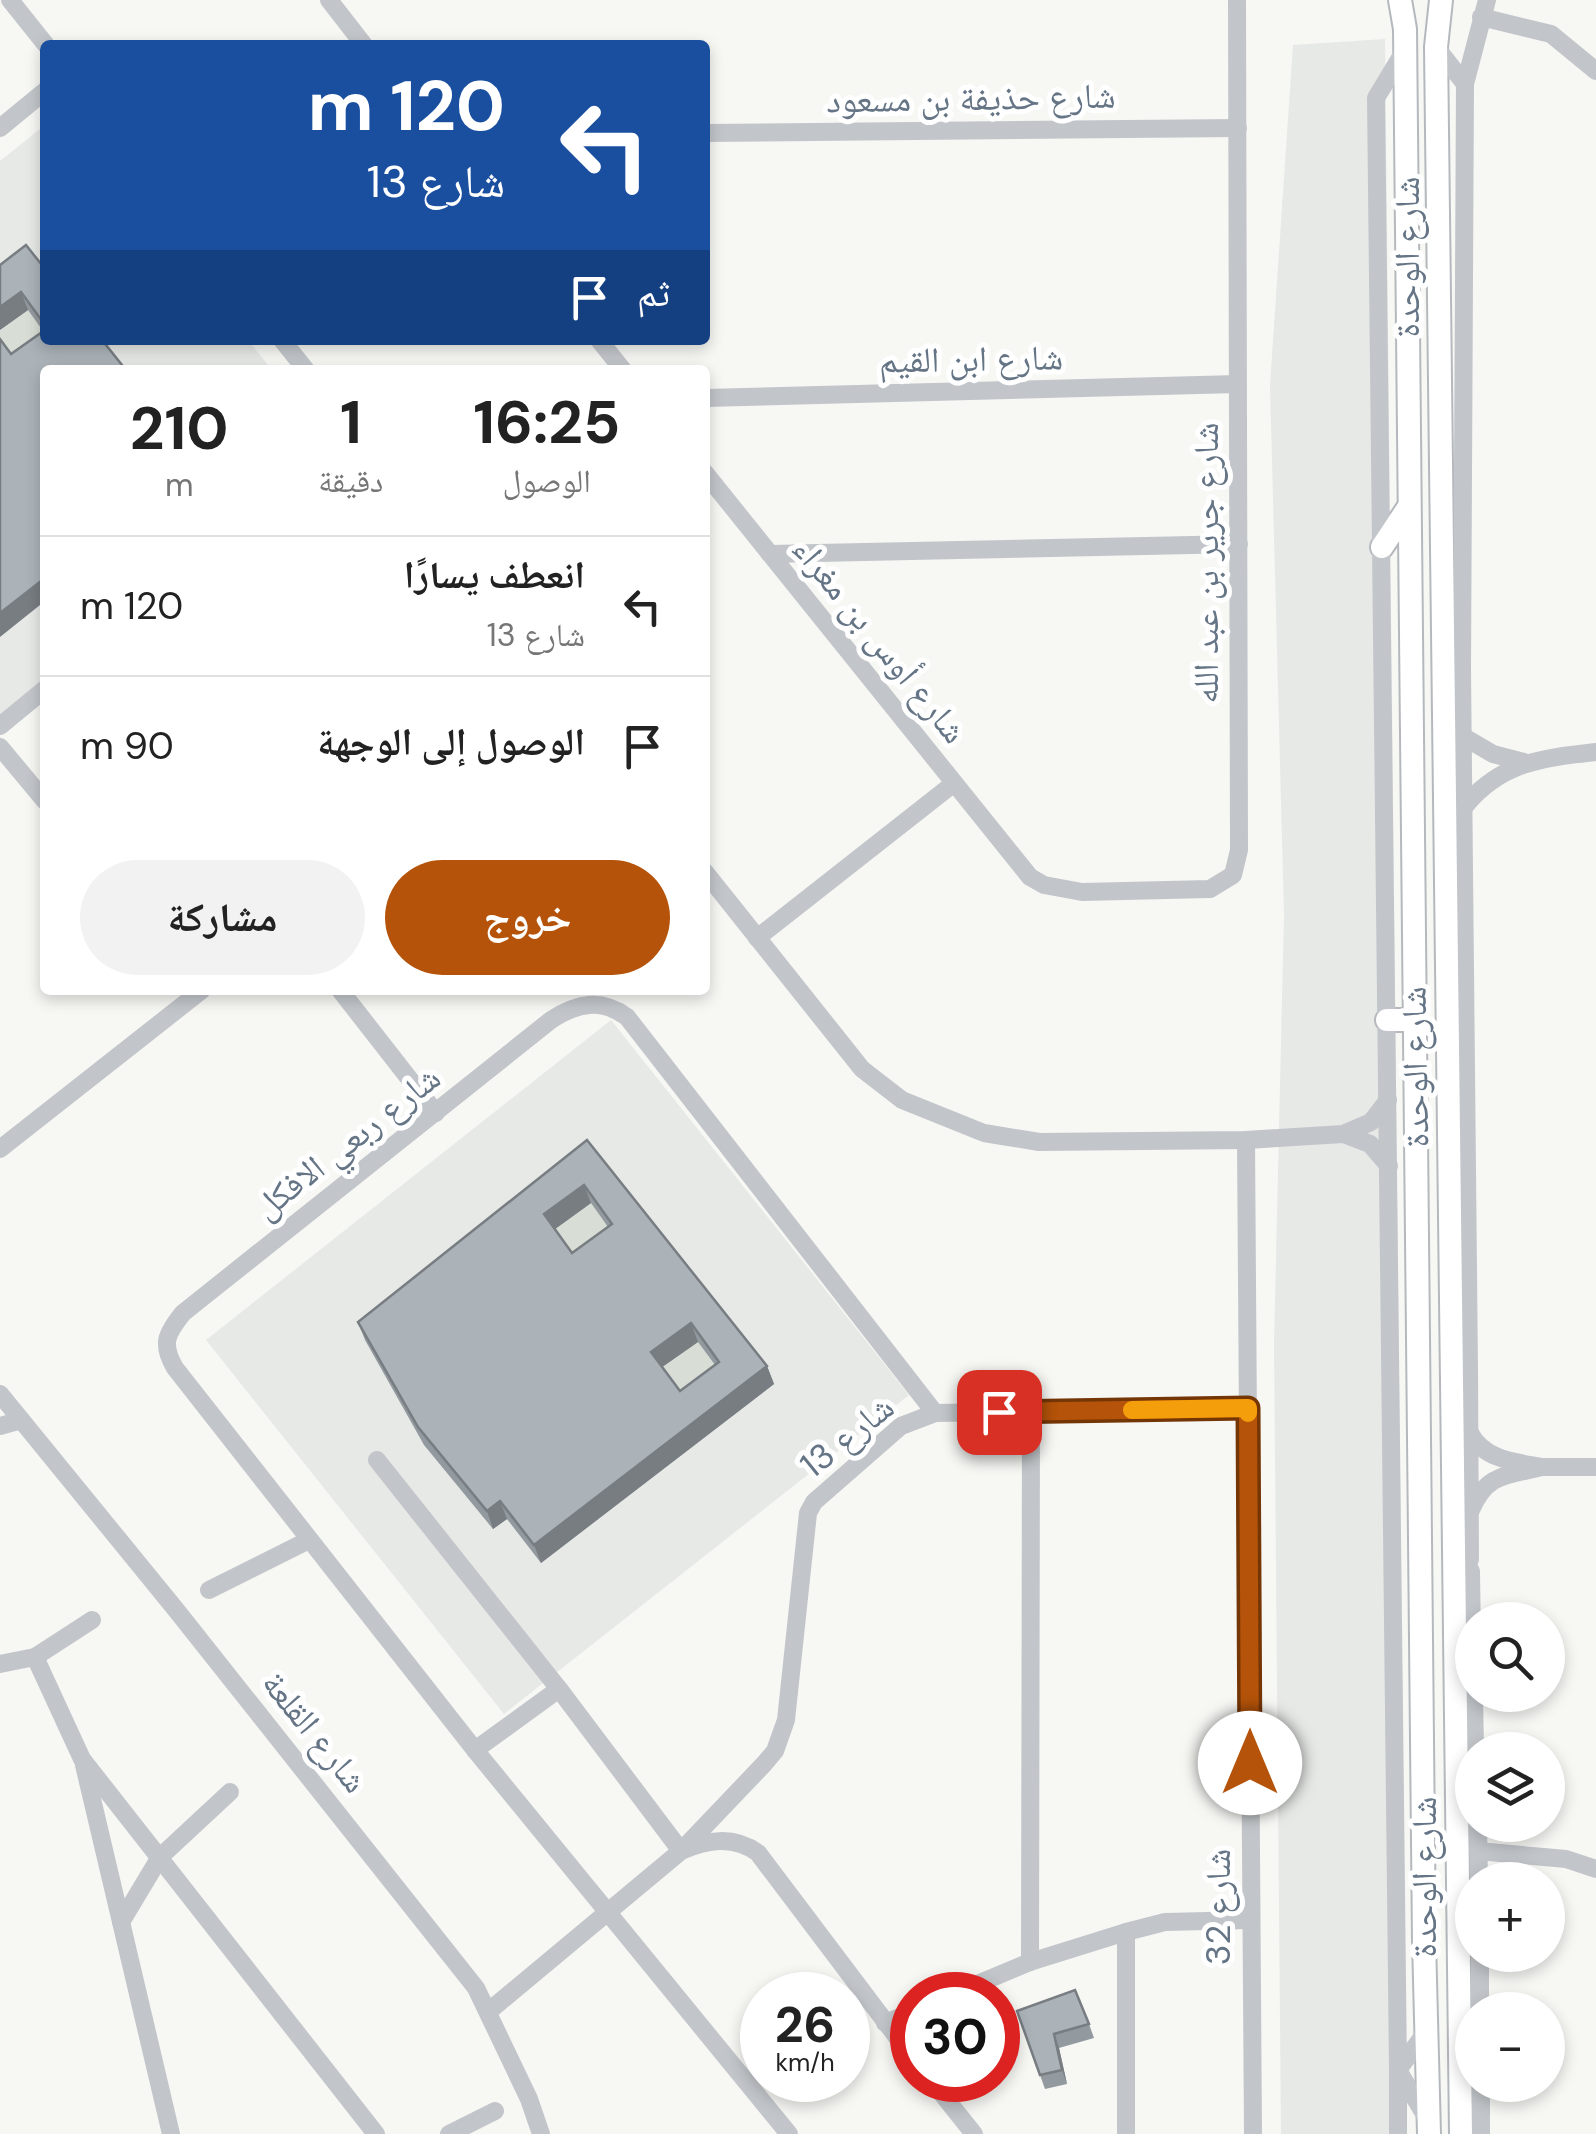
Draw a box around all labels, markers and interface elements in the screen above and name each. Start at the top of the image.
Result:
text: 120 m [308,61,505,152]
street label: شارع حذيفة بن مسعود [826,72,1116,124]
icon: left [540,80,670,210]
text: شارع 13 [367,152,505,211]
street label: شارع الوحدة [1384,176,1430,338]
text: ثم [637,268,670,318]
icon: arrive [562,270,617,325]
street label: شارع ابن القيم [879,334,1063,384]
text: 1 [340,383,362,462]
text: 16:25 [473,383,620,462]
text: 210 [130,389,229,468]
street label: شارع جرير بن عبد الله [1183,422,1229,704]
text: دقيقة [318,460,383,502]
text: الوصول [502,460,591,502]
text: m [165,464,193,506]
street label: شارع أوس بن مغراء [783,527,977,753]
text: انعطف يسارًا [404,550,585,600]
icon: left [615,579,670,634]
text: 120 m [80,581,183,631]
text: شارع 13 [487,614,585,656]
text: الوصول إلى الوجهة [317,717,585,767]
icon: arrive [615,719,670,774]
text: 90 m [80,721,174,771]
button: مشاركة [80,860,365,975]
button: خروج [385,860,670,975]
street label: شارع الوحدة [1391,986,1439,1148]
street label: شارع ربعي الافكل [244,1055,453,1233]
pin [957,1370,1042,1455]
street label: شارع 13 [791,1384,903,1488]
icon: arrive [972,1385,1027,1440]
map controls [1455,1602,1565,2102]
button: search [1455,1602,1565,1712]
street label: شارع القلعة [252,1662,378,1802]
position arrow [1198,1711,1302,1815]
button: layers [1455,1732,1565,1842]
street label: شارع الوحدة [1401,1796,1447,1958]
street label: شارع 32 [1195,1849,1241,1965]
button: + [1455,1862,1565,1972]
speed limit sign: 30 [890,1972,1020,2102]
text: 26 [775,1992,835,2058]
button: − [1455,1992,1565,2102]
text: km/h [775,2046,835,2079]

